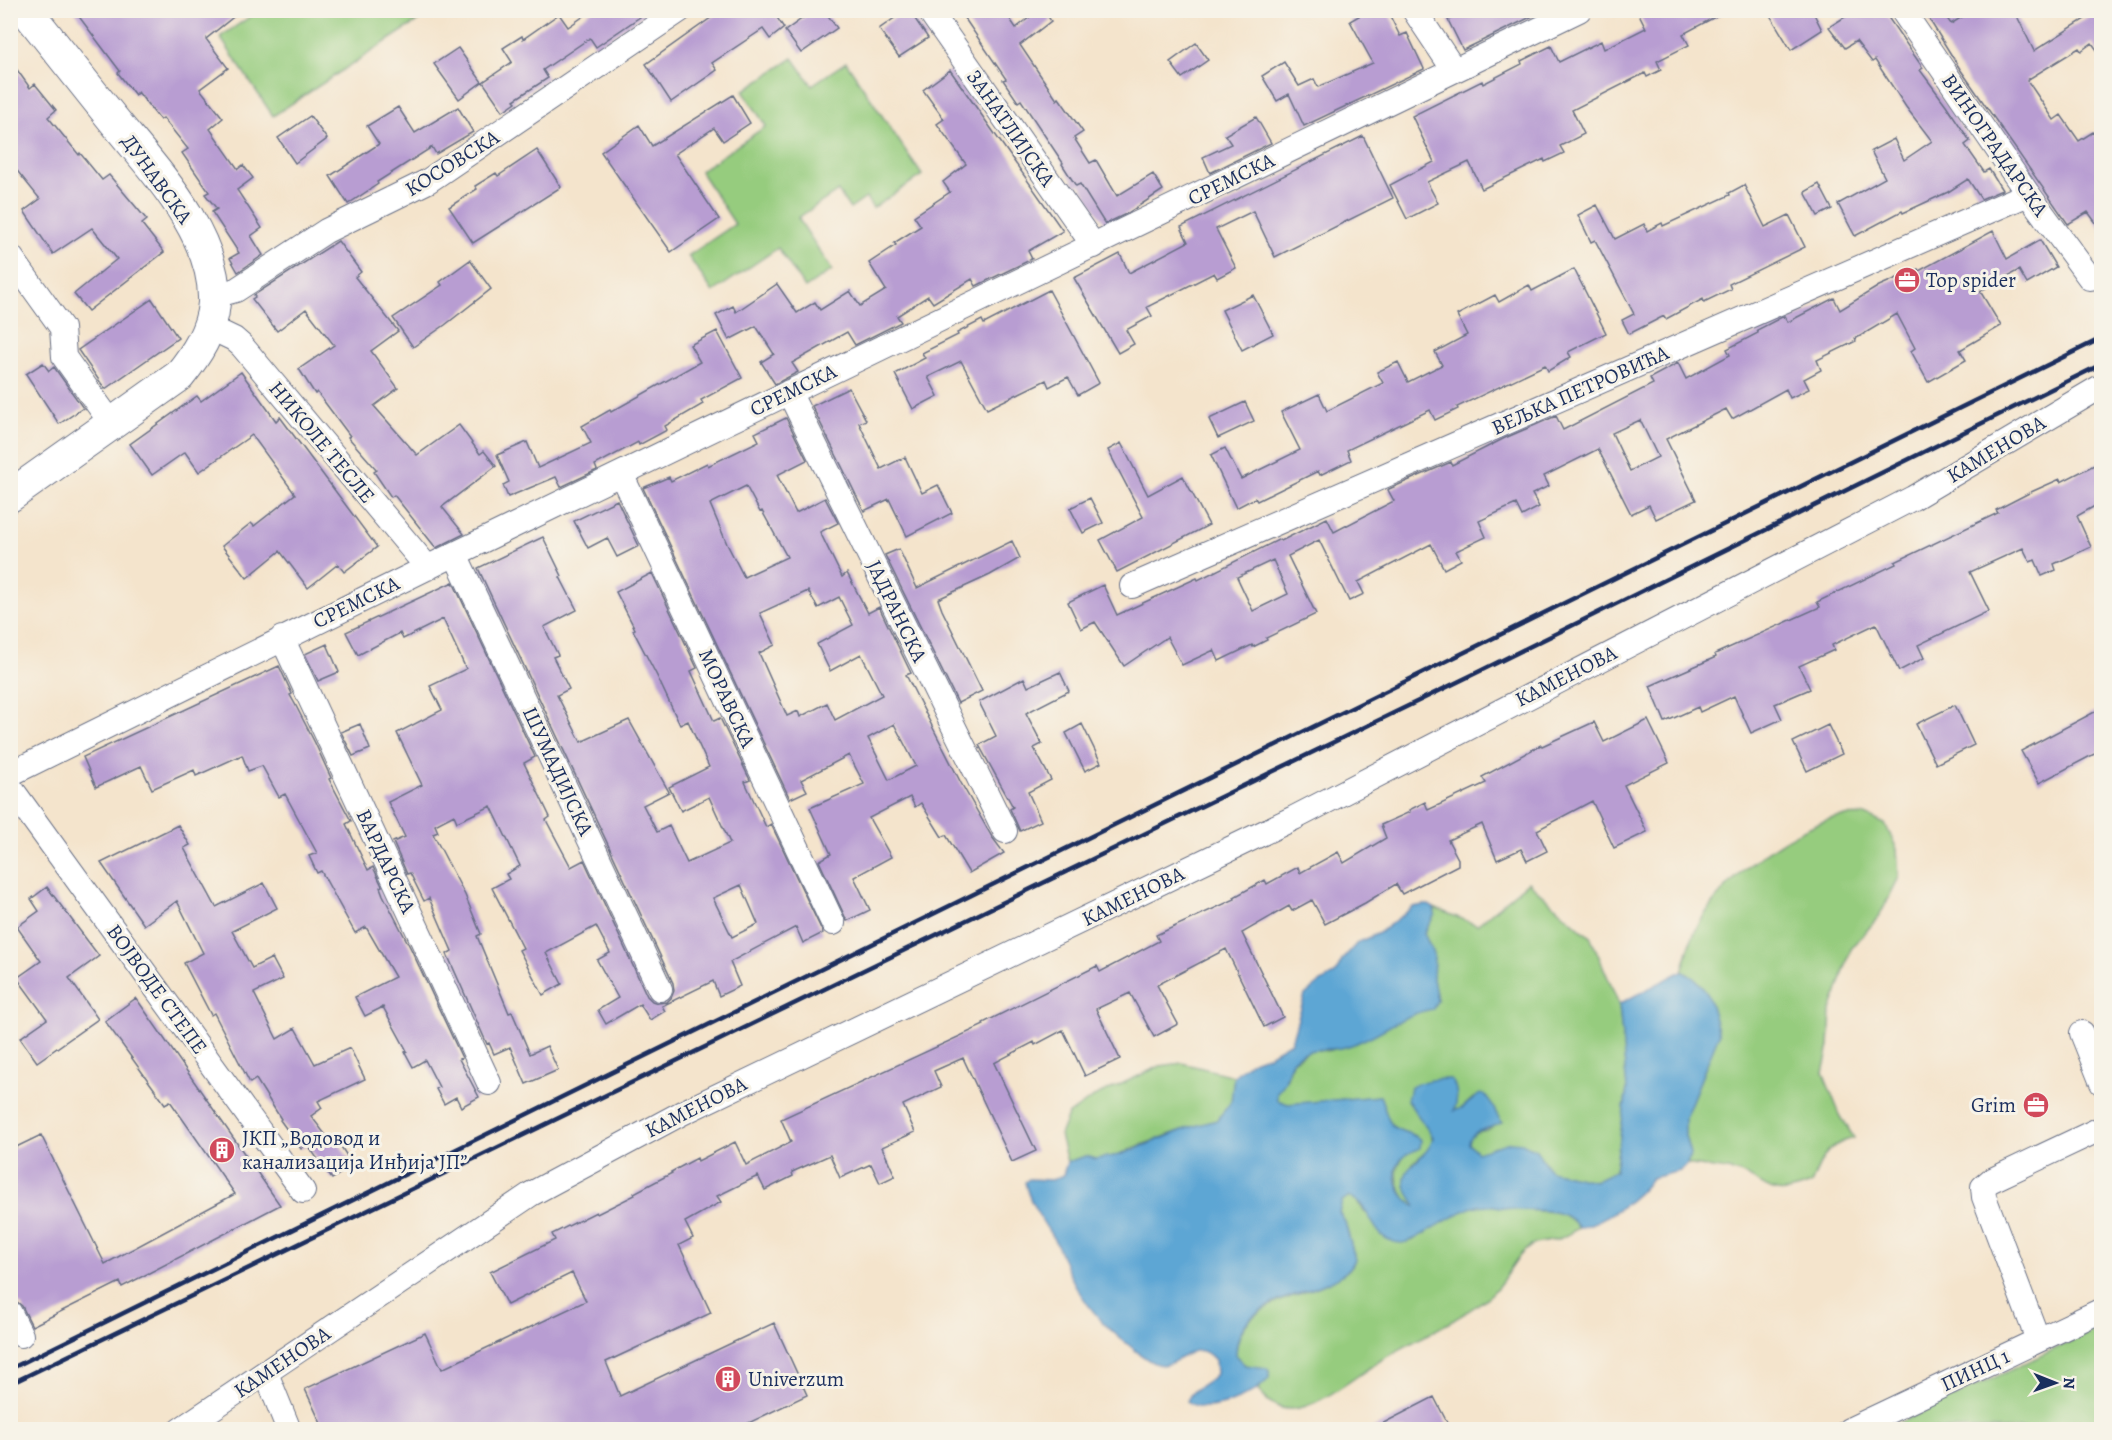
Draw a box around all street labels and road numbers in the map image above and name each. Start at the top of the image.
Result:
street label: ЗАНАТЛИЈСКА [960,64,1062,193]
street label: ВИНОГРАДАРСКА [1935,68,2055,223]
street label: КОСОВСКА [400,123,505,203]
street label: ДУНАВСКА [115,129,199,230]
street label: СРЕМСКА [1183,146,1280,212]
street label: ВЕЉКА ПЕТРОВИЋА [1487,338,1674,442]
street label: СРЕМСКА [745,357,842,423]
street label: НИКОЛЕ ТЕСЛЕ [263,375,381,509]
street label: КАМЕНОВА [1941,408,2051,490]
street label: ЈАДРАНСКА [860,555,934,667]
street label: СРЕМСКА [308,569,405,635]
street label: КАМЕНОВА [1510,638,1622,714]
street label: МОРАВСКА [692,644,762,753]
street label: ШУМАДИЈСКА [516,702,600,841]
street label: ВАРДАРСКА [350,804,423,918]
street label: КАМЕНОВА [1077,859,1190,933]
street label: ВОЈВОДЕ СТЕПЕ [100,918,214,1060]
street label: КАМЕНОВА [640,1069,752,1145]
street label: КАМЕНОВА [228,1319,336,1405]
street label: ПИНЦ 1 [1936,1342,2014,1398]

